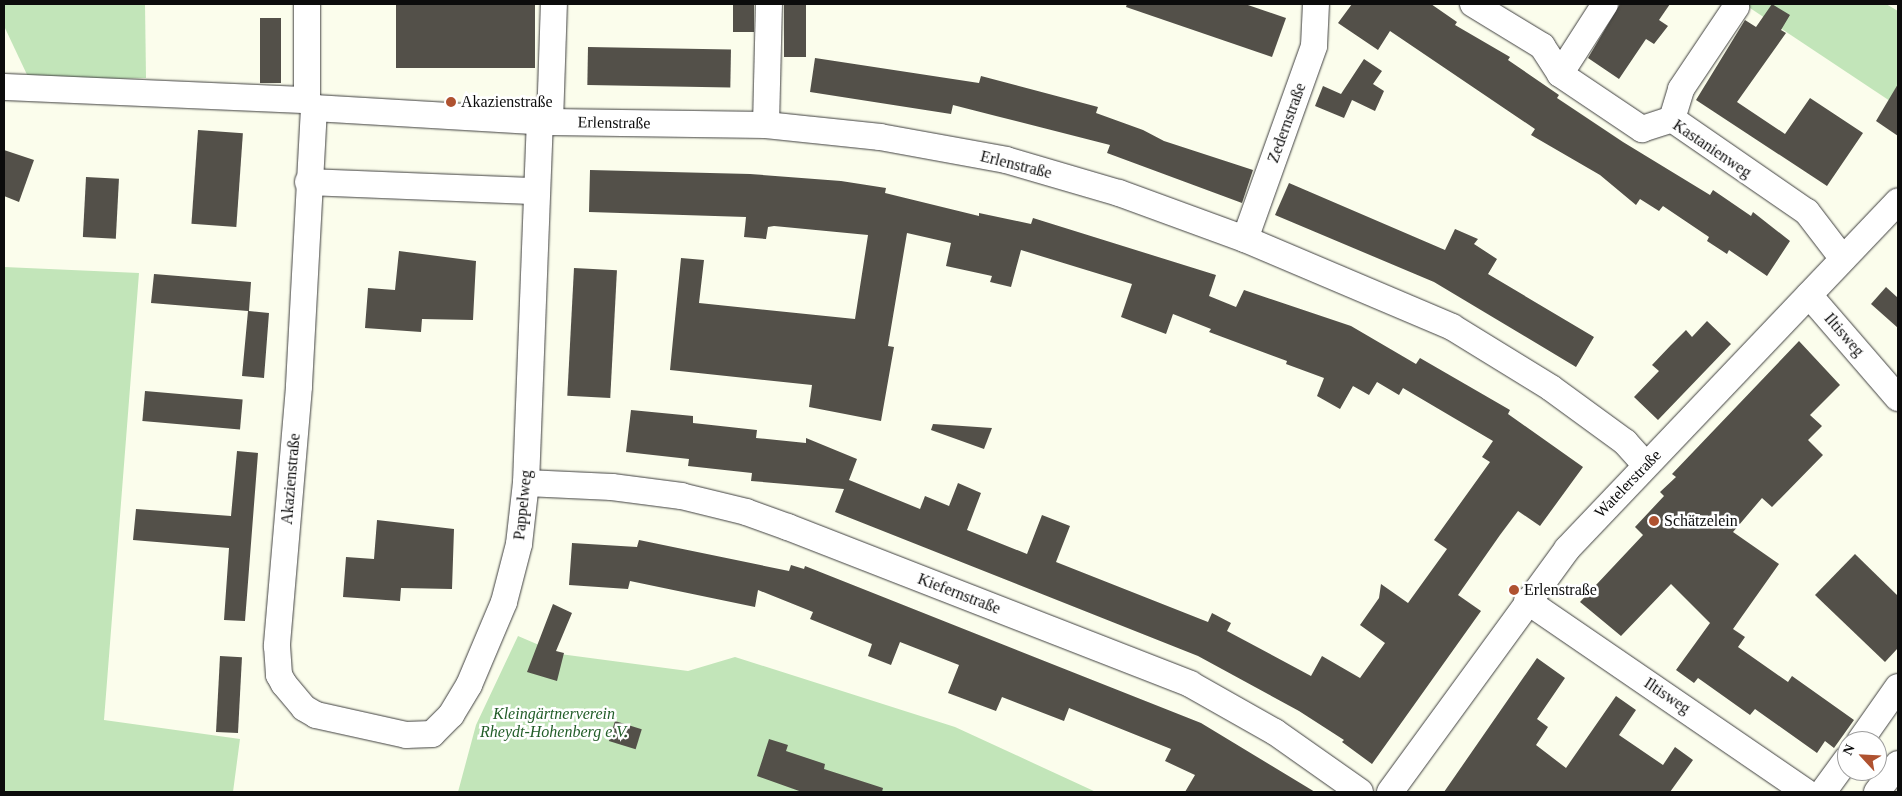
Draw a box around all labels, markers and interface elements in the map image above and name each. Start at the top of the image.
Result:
street label: Zedernstraße [1264,80,1310,166]
place label: Akazienstraße [461,92,553,112]
marker: Akazienstraße [445,96,457,108]
street label: Erlenstraße [577,113,651,133]
street label: Kastanienweg [1669,116,1755,182]
street label: Erlenstraße [978,147,1054,183]
street label: Iltisweg [1820,309,1868,361]
street label: Akazienstraße [277,433,305,525]
street label: Watelerstraße [1591,446,1665,522]
street label: Pappelweg [510,469,536,541]
place label: Schätzelein [1664,511,1738,531]
marker: Schätzelein [1648,515,1660,527]
street label: Kiefernstraße [915,569,1003,619]
place label: Erlenstraße [1524,580,1597,600]
marker: Erlenstraße [1508,584,1520,596]
street label: Iltisweg [1640,674,1694,718]
park label: Kleingärtnerverein Rheydt-Hohenberg e.V. [480,704,628,742]
north arrow [1837,731,1887,781]
text: N [1840,742,1858,758]

